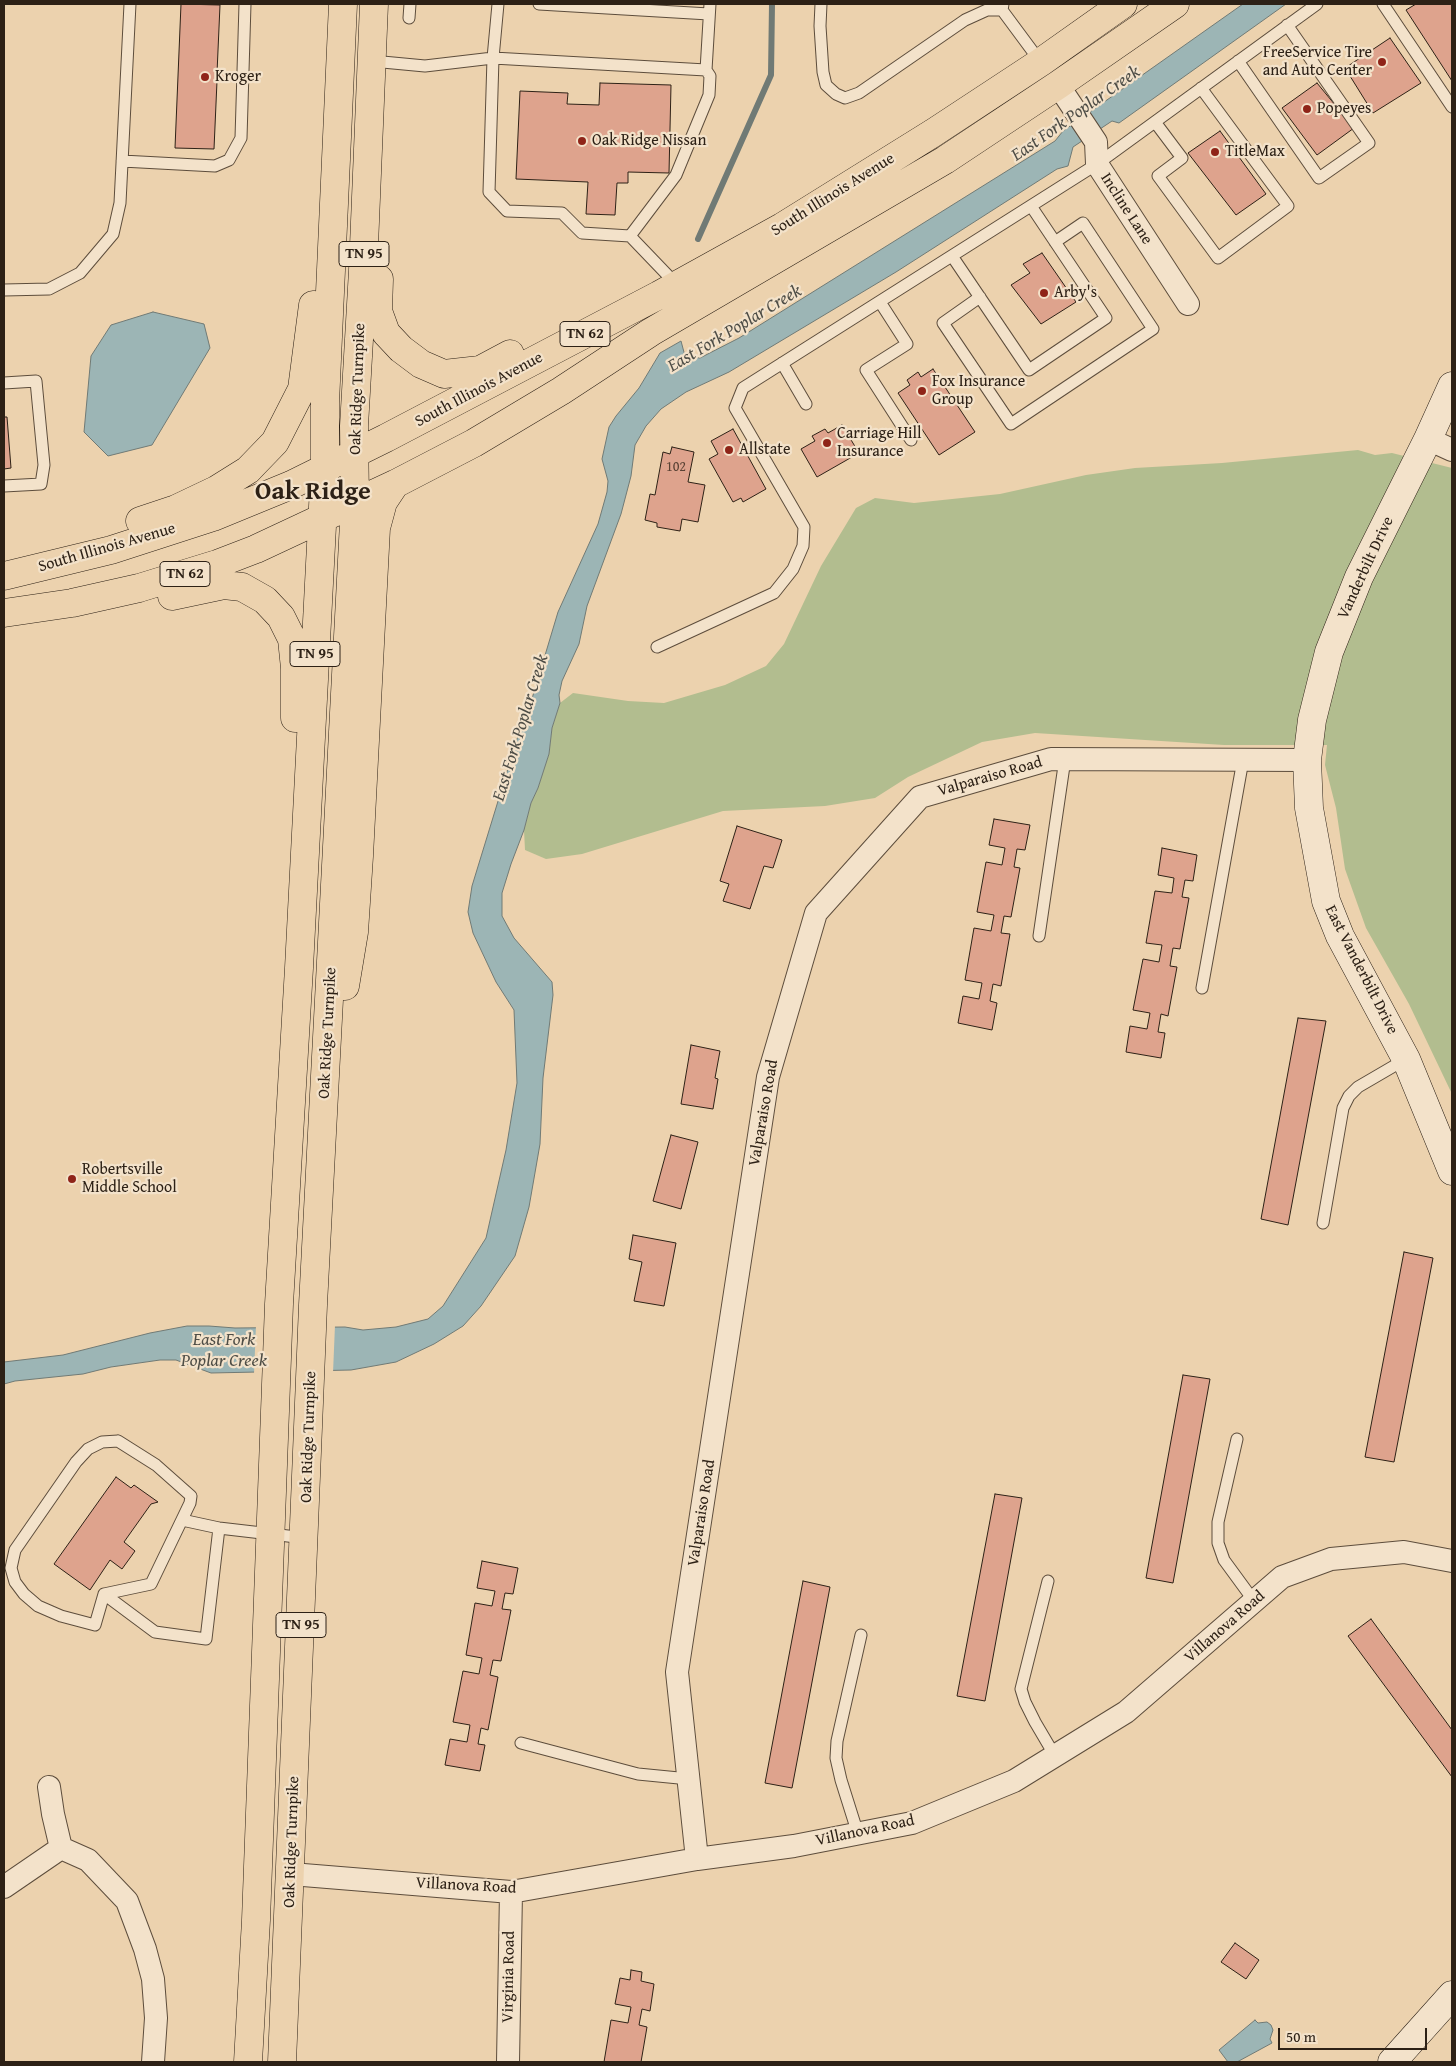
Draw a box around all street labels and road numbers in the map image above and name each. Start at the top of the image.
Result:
street label: South Illinois Avenue [768,149,898,241]
street label: Incline Lane [1096,170,1156,248]
road number: TN 95 [339,242,389,266]
road number: TN 62 [560,322,610,346]
street label: Oak Ridge Turnpike [346,323,370,455]
street label: South Illinois Avenue [412,348,546,432]
street label: Vanderbilt Drive [1334,514,1398,622]
street label: South Illinois Avenue [36,519,178,577]
road number: TN 62 [160,562,210,586]
road number: TN 95 [290,642,340,666]
street label: Valparaiso Road [936,753,1044,801]
street label: East Vanderbilt Drive [1320,902,1402,1038]
street label: Oak Ridge Turnpike [315,967,341,1099]
street label: Valparaiso Road [745,1058,783,1168]
street label: Oak Ridge Turnpike [297,1371,321,1503]
street label: Valparaiso Road [684,1458,720,1568]
street label: Villanova Road [1181,1587,1269,1667]
road number: TN 95 [276,1612,326,1638]
street label: Oak Ridge Turnpike [280,1776,304,1908]
street label: Villanova Road [814,1811,916,1851]
street label: Villanova Road [415,1874,517,1898]
street label: Virginia Road [499,1931,519,2023]

